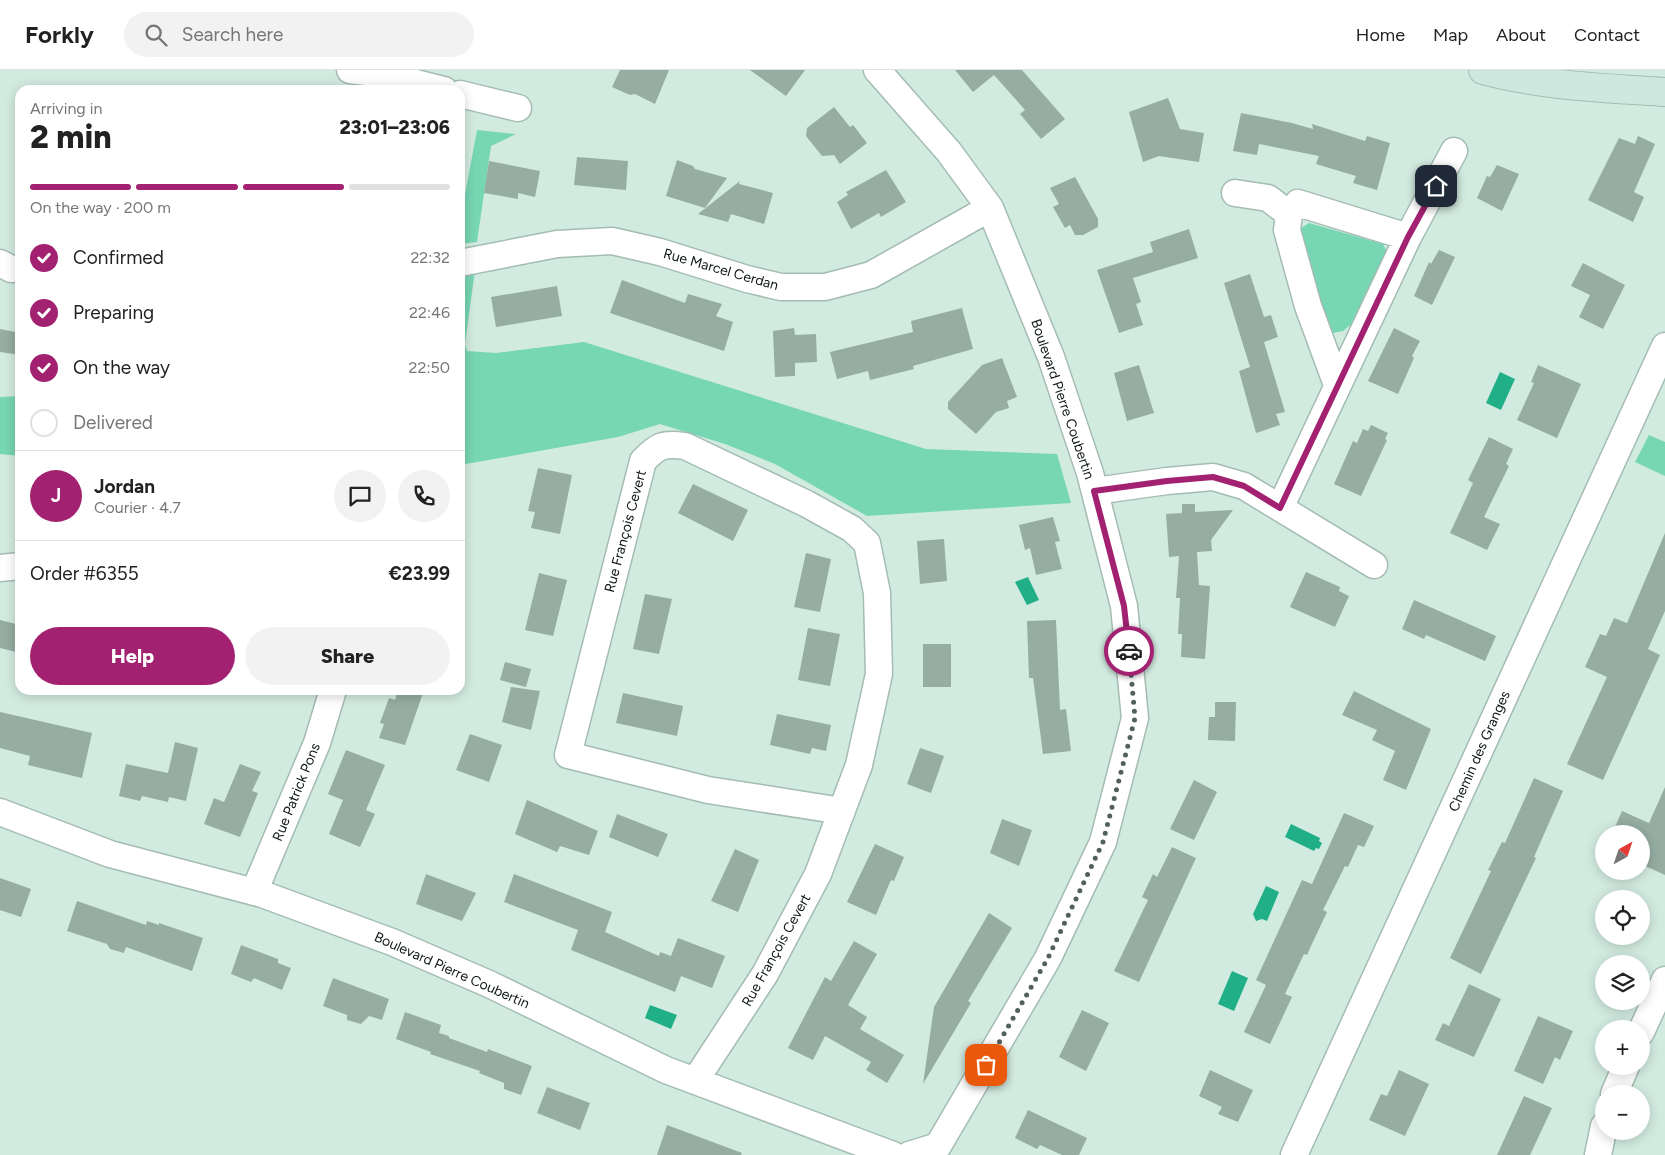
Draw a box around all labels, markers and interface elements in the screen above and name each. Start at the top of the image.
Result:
search box [124,12,474,57]
text: Forkly [25,20,94,49]
icon: search [142,21,170,49]
text: Search here [182,23,283,46]
text: Home [1356,24,1405,46]
text: Map [1433,24,1468,46]
text: About [1496,24,1546,46]
text: Contact [1574,24,1640,46]
text: Arriving in [30,99,102,118]
text: 23:01–23:06 [340,116,450,139]
text: 2 min [30,118,112,156]
pin [1415,165,1457,207]
icon: home [1422,172,1450,200]
text: On the way · 200 m [30,198,171,217]
icon: check [30,244,58,272]
street label: Rue Marcel Cerdan [661,245,780,294]
text: Confirmed [73,246,164,269]
text: 22:32 [410,248,450,267]
icon: check [30,299,58,327]
text: Preparing [73,301,154,324]
text: 22:46 [409,303,450,322]
street label: Boulevard Pierre Coubertin [1027,317,1098,482]
icon: check [30,354,58,382]
text: On the way [73,356,170,379]
text: 22:50 [409,358,450,377]
text: Delivered [73,411,153,434]
street label: Rue François Cevert [601,468,650,594]
button: chat [334,470,386,522]
button: phone [398,470,450,522]
text: Jordan [94,475,155,498]
text: J [51,484,61,507]
text: Courier · 4.7 [94,498,181,517]
text: Order #6355 [30,562,139,585]
text: €23.99 [388,562,450,585]
courier [1104,626,1154,676]
button: Help [30,627,235,685]
button: Share [245,627,450,685]
icon: car [1115,637,1143,665]
street label: Chemin des Granges [1445,688,1514,814]
street label: Rue Patrick Pons [269,741,324,844]
north arrow [1595,825,1650,880]
map controls [1595,825,1650,1140]
button: locate [1595,890,1650,945]
street label: Rue François Cevert [738,891,814,1010]
street label: Boulevard Pierre Coubertin [372,928,532,1013]
button: layers [1595,955,1650,1010]
button: + [1595,1020,1650,1075]
pin [965,1044,1007,1086]
icon: bag [972,1051,1000,1079]
button: − [1595,1085,1650,1140]

